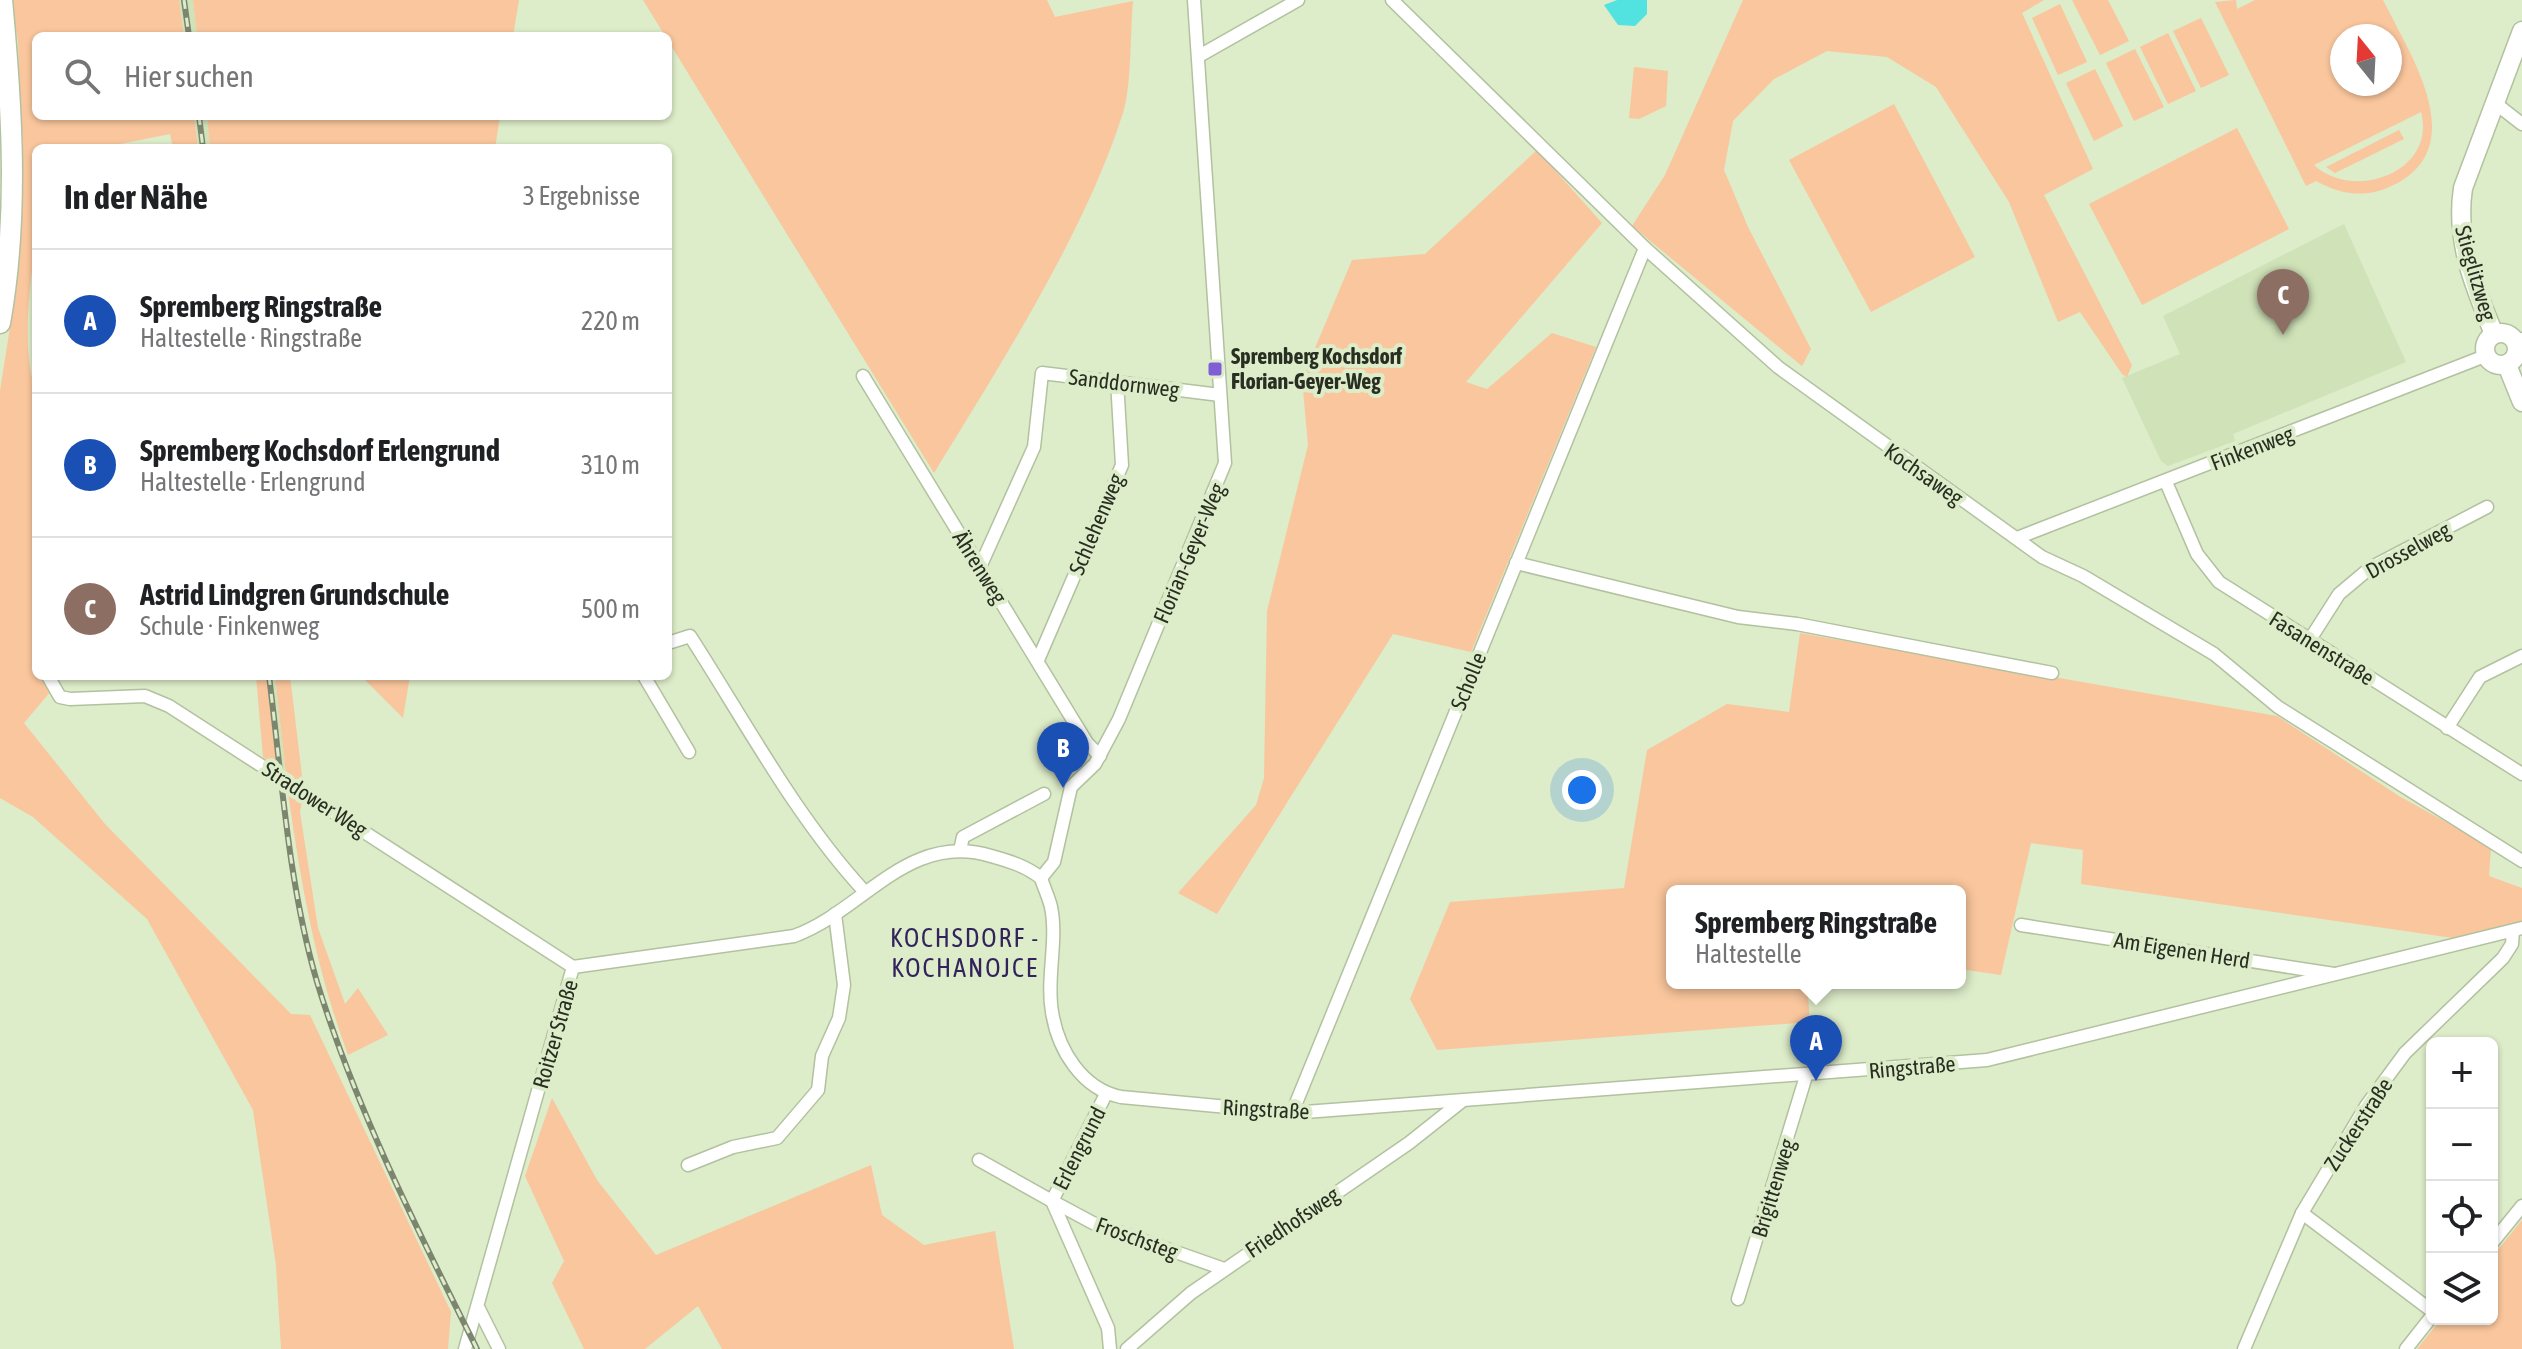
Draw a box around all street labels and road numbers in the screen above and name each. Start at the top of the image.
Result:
street label: Stieglitzweg [2450,223,2502,324]
street label: Sanddornweg [1067,363,1181,403]
street label: Finkenweg [2207,420,2298,476]
street label: Kochsaweg [1880,438,1969,511]
street label: Schlehenweg [1063,469,1129,578]
street label: Florian-Geyer-Weg [1148,479,1230,627]
street label: Drosselweg [2361,516,2455,584]
street label: Ährenweg [948,526,1013,609]
street label: Fasanenstraße [2265,606,2379,690]
street label: Scholle [1445,648,1491,714]
street label: Stradower Weg [258,756,373,843]
street label: Am Eigenen Herd [2112,926,2252,974]
street label: Roitzer Straße [527,977,583,1091]
street label: Ringstraße [1868,1050,1956,1084]
street label: Zuckerstraße [2318,1073,2398,1175]
street label: Ringstraße [1222,1094,1310,1124]
street label: Erlengrund [1047,1102,1111,1194]
street label: Brigittenweg [1746,1135,1800,1241]
street label: Friedhofsweg [1240,1181,1344,1263]
street label: Froschsteg [1093,1211,1182,1265]

